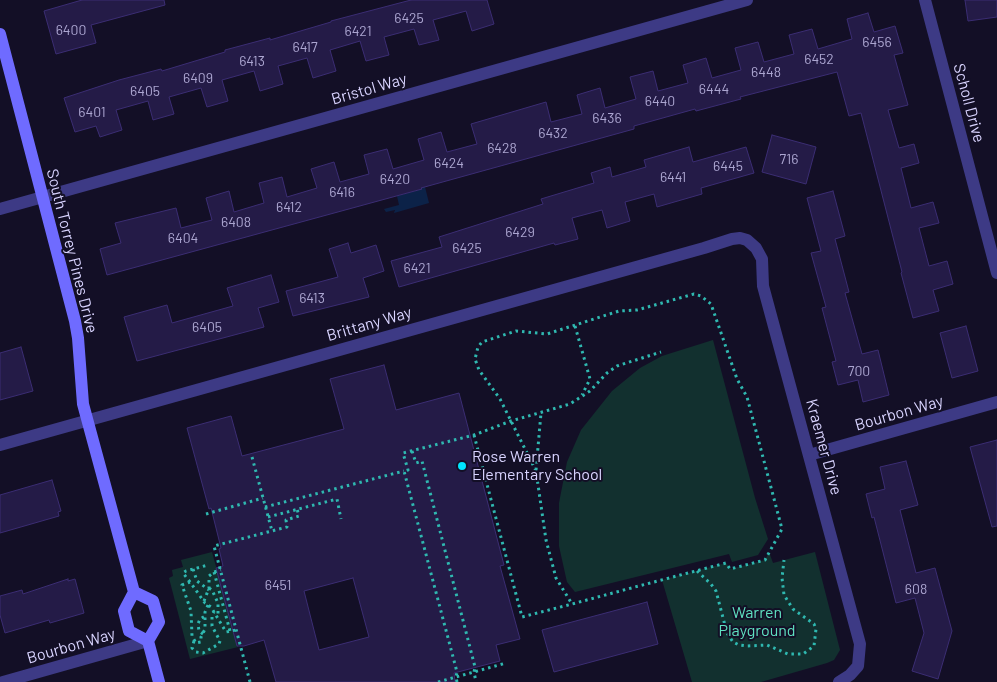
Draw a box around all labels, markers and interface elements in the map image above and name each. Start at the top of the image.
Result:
house number: 6425 [394,10,424,26]
house number: 6400 [56,22,86,38]
house number: 6421 [344,23,372,39]
house number: 6456 [862,34,892,50]
house number: 6417 [292,39,318,55]
house number: 6452 [804,51,834,67]
house number: 6413 [239,53,265,69]
street label: Scholl Drive [949,61,989,145]
house number: 6448 [751,64,781,80]
street label: Bristol Way [329,69,409,109]
house number: 6409 [183,70,213,86]
house number: 6444 [699,81,729,97]
house number: 6405 [130,83,160,99]
house number: 6440 [645,93,675,109]
house number: 6401 [78,104,106,120]
house number: 6436 [592,110,622,126]
house number: 6432 [538,125,568,141]
house number: 6428 [487,140,517,156]
house number: 716 [780,151,798,167]
house number: 6424 [434,155,464,171]
house number: 6445 [713,158,743,174]
street label: South Torrey Pines Drive [42,167,102,335]
house number: 6441 [660,169,686,185]
house number: 6420 [380,171,410,187]
house number: 6416 [329,184,355,200]
house number: 6412 [276,199,302,215]
house number: 6408 [221,214,251,230]
house number: 6429 [505,224,535,240]
house number: 6404 [168,230,198,246]
house number: 6425 [452,240,482,256]
house number: 6421 [403,260,431,276]
house number: 6413 [299,290,325,306]
street label: Brittany Way [324,303,414,345]
house number: 6405 [192,319,222,335]
house number: 700 [848,363,870,379]
street label: Bourbon Way [853,391,945,435]
street label: Kraemer Drive [802,397,846,497]
place label: Rose Warren Elementary School [472,447,602,485]
marker: Rose Warren Elementary School [456,460,468,472]
house number: 6451 [265,577,291,593]
house number: 608 [905,581,927,597]
park label: Warren Playground [718,603,796,641]
street label: Bourbon Way [25,624,117,668]

